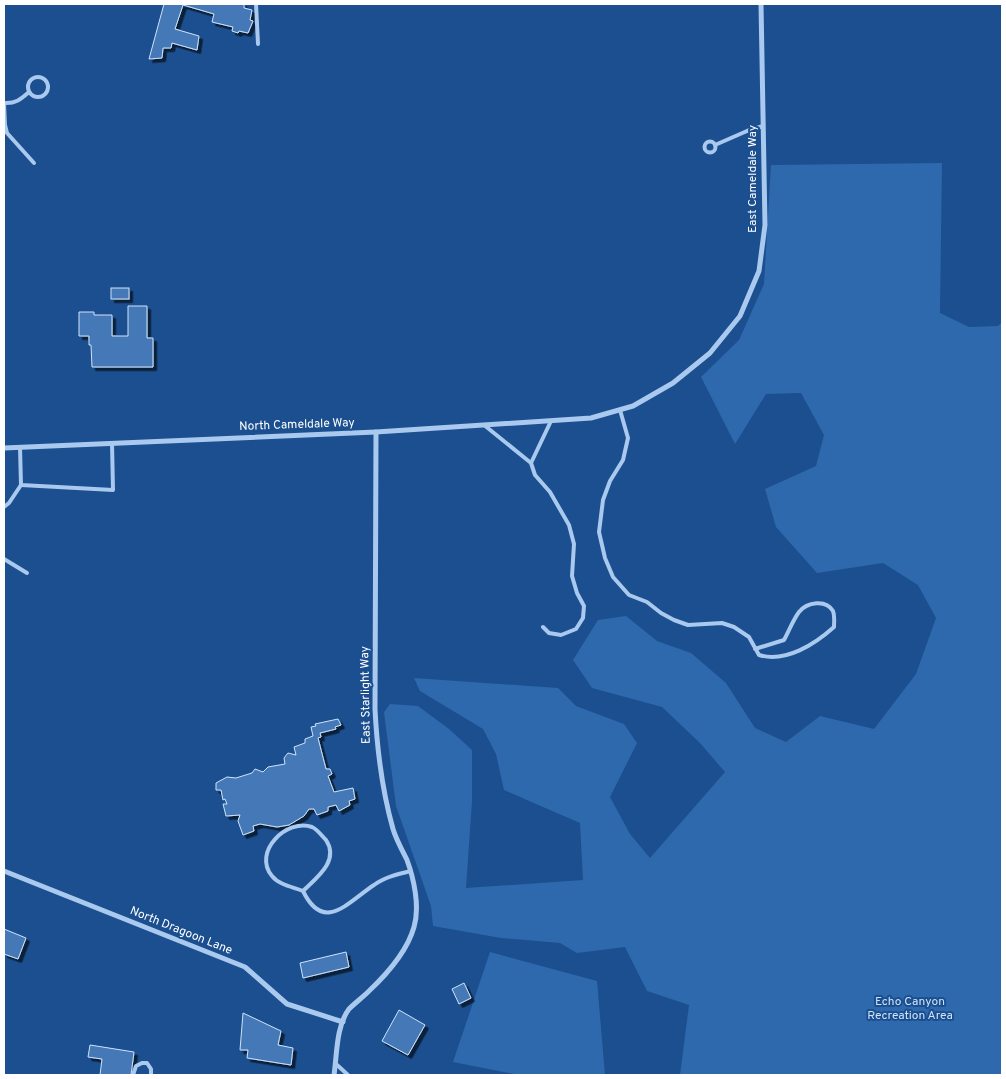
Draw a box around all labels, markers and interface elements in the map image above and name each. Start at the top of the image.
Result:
street label: East Cameldale Way [745,125,761,233]
street label: North Cameldale Way [239,415,355,435]
street label: East Starlight Way [357,646,375,744]
street label: North Dragoon Lane [127,903,235,959]
park label: Echo Canyon Recreation Area [867,994,953,1024]

